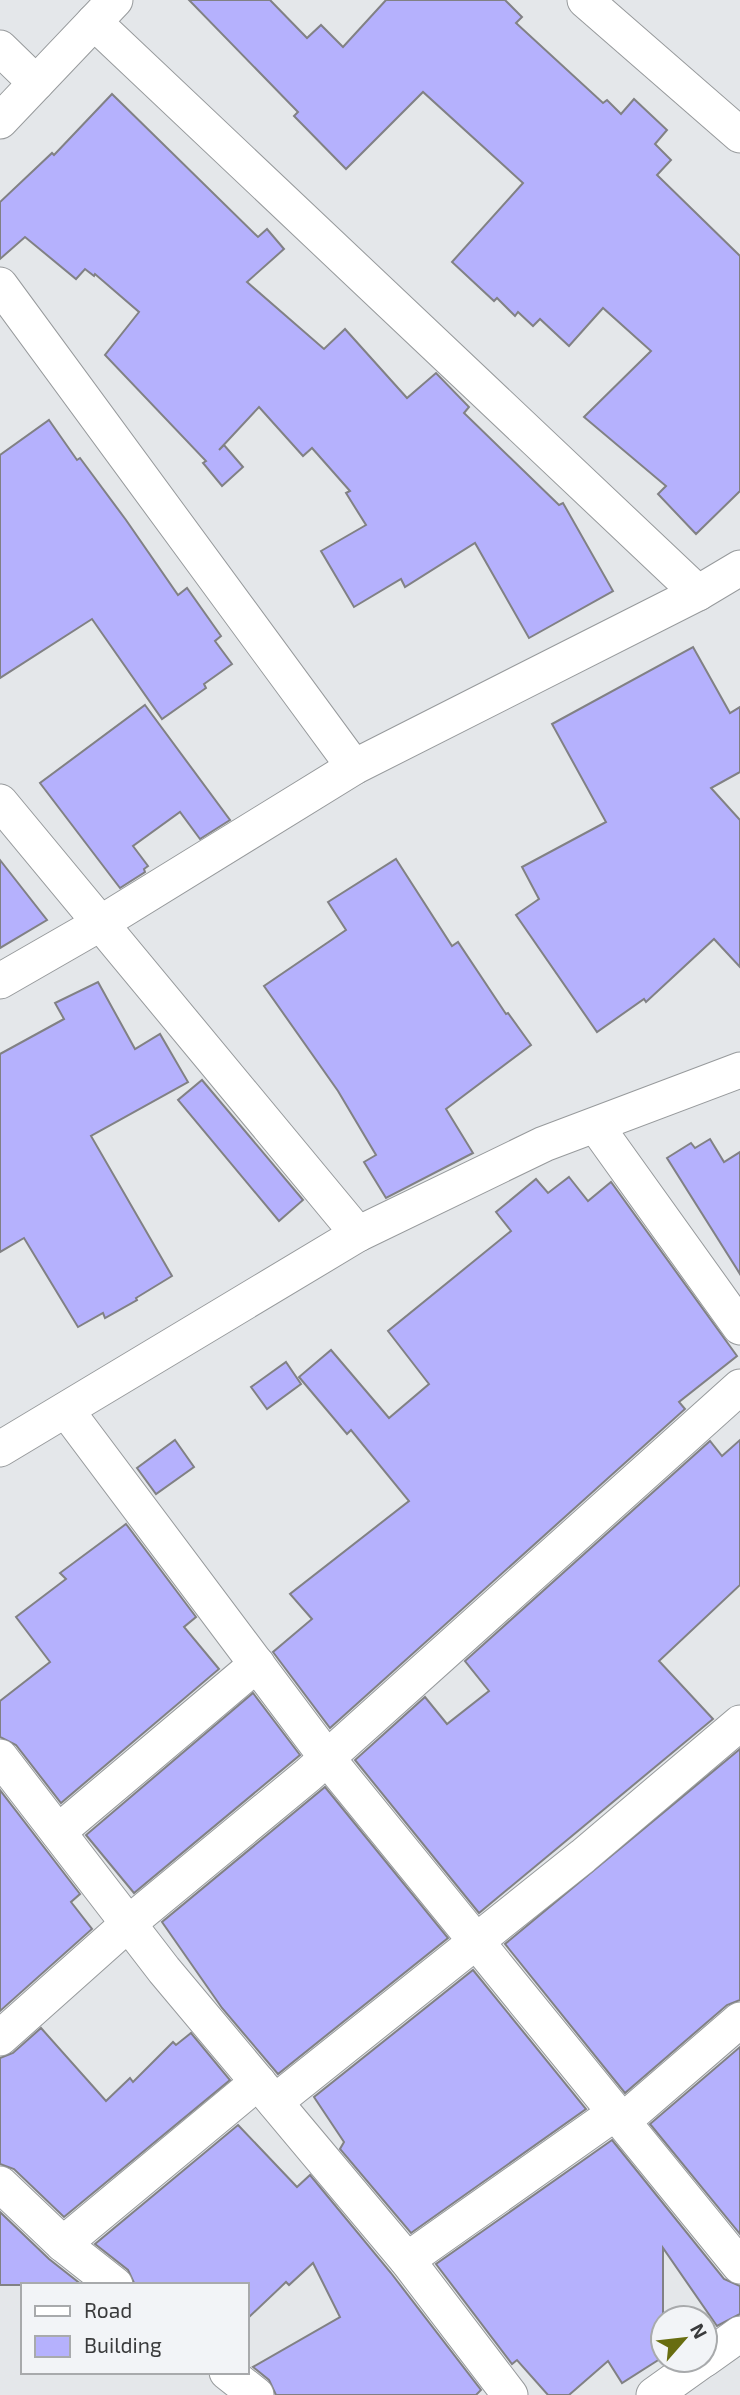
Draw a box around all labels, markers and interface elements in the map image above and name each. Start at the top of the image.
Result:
legend [21,2283,248,2374]
text: Road [84,2297,132,2322]
north arrow [649,2304,719,2374]
text: N [686,2319,713,2342]
text: Building [84,2332,162,2357]

